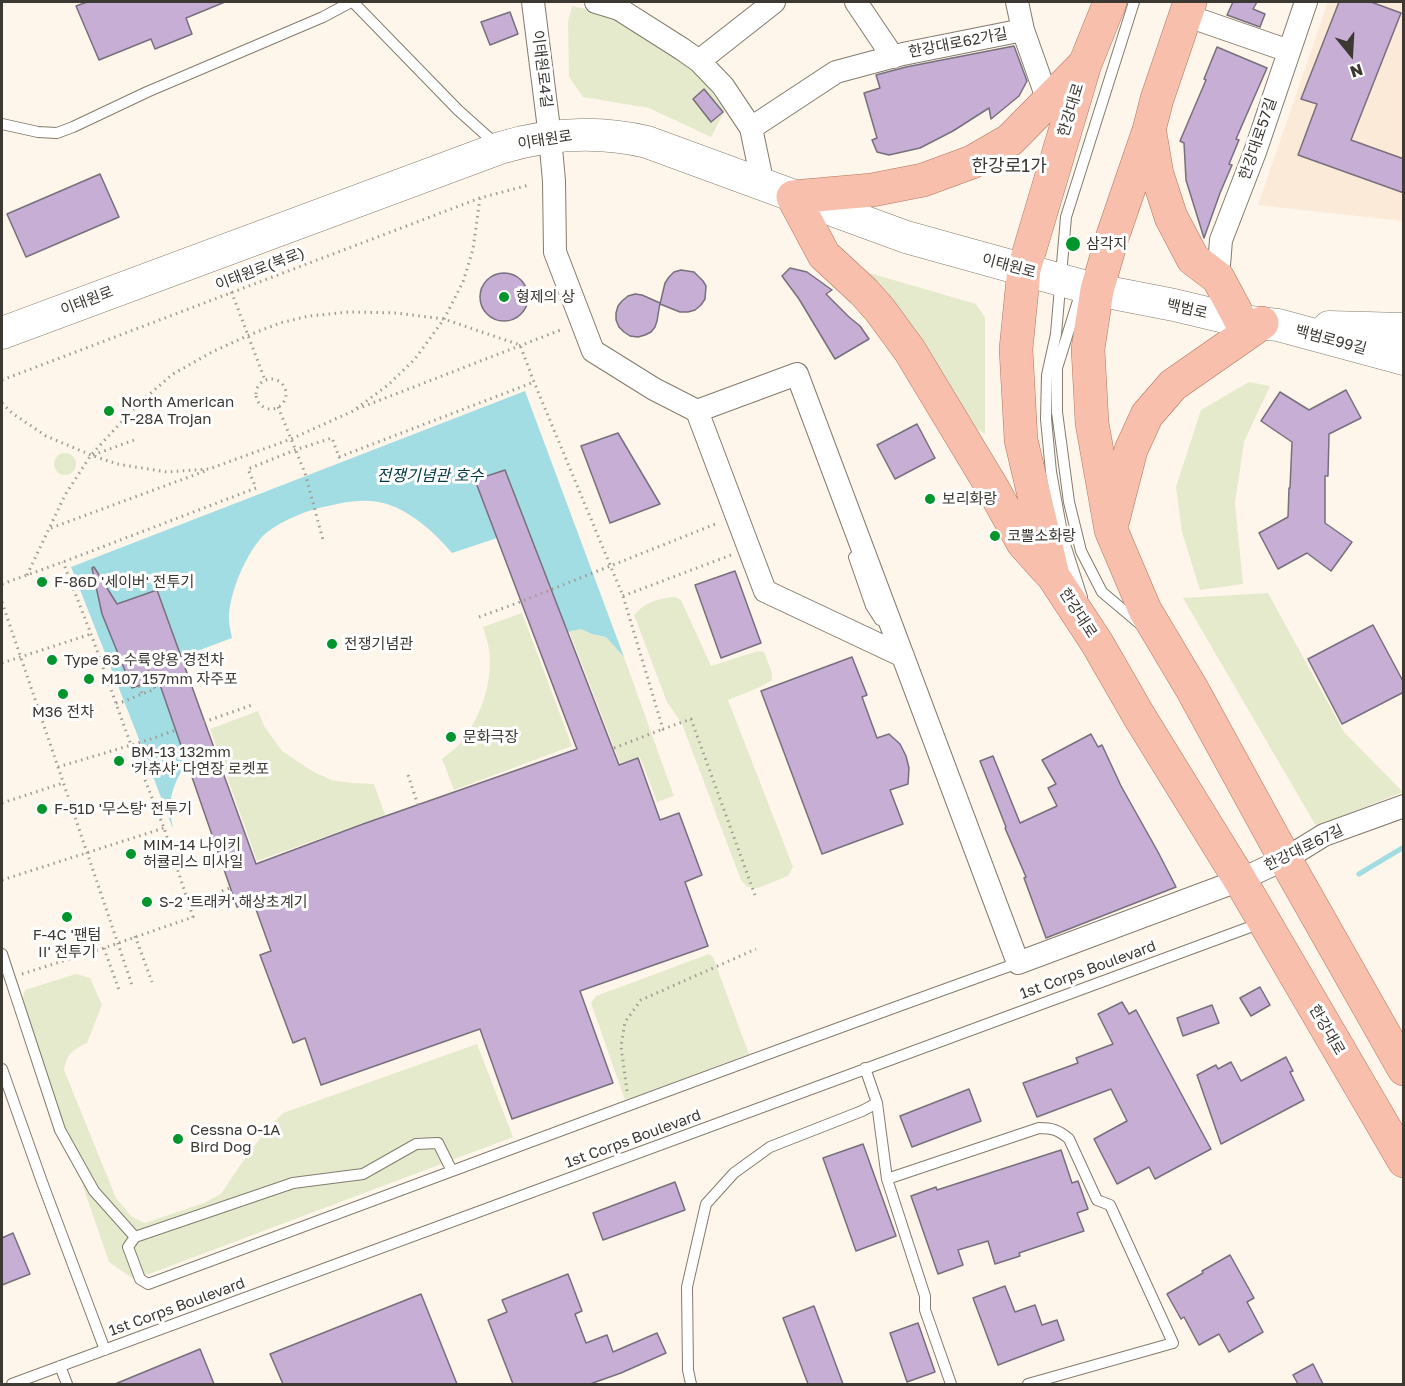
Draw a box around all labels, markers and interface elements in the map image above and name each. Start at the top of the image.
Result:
north arrow [1321,24,1381,84]
street label: 한강대로62가길 [907,25,1009,61]
street label: 이태원로4길 [528,29,556,109]
text: N [1348,60,1365,83]
street label: 한강대로 [1054,81,1088,139]
street label: 한강대로57길 [1236,96,1280,182]
street label: 이태원로 [516,127,574,153]
district label: 한강로1가 [972,155,1046,177]
marker: 삼각지 [1064,235,1082,253]
place label: 삼각지 [1086,235,1127,253]
street label: 이태원로(북로) [213,244,307,294]
street label: 이태원로 [980,250,1038,282]
street label: 이태원로 [58,283,116,319]
place label: 형제의 상 [516,288,575,306]
marker: 형제의 상 [497,290,511,304]
street label: 백범로 [1165,296,1209,322]
street label: 백범로99길 [1293,322,1369,358]
place label: North American T-28A Trojan [121,393,234,428]
marker: North American T-28A Trojan [102,404,116,418]
water label: 전쟁기념관 호수 [376,466,484,486]
place label: 보리화랑 [942,490,997,508]
marker: 보리화랑 [923,492,937,506]
place label: 코뿔소화랑 [1007,527,1076,545]
marker: 코뿔소화랑 [988,529,1002,543]
place label: F-86D '세이버' 전투기 [54,573,194,591]
marker: F-86D '세이버' 전투기 [35,575,49,589]
street label: 한강대로 [1055,585,1101,641]
place label: 전쟁기념관 [344,635,413,653]
marker: 전쟁기념관 [325,637,339,651]
place label: Type 63 수륙양용 경전차 [64,651,224,669]
marker: Type 63 수륙양용 경전차 [45,653,59,667]
place label: M107 157mm 자주포 [101,670,238,688]
marker: M107 157mm 자주포 [82,672,96,686]
marker: M36 전차 [56,687,70,701]
place label: M36 전차 [32,703,94,721]
place label: 문화극장 [463,728,518,746]
marker: 문화극장 [444,730,458,744]
place label: BM-13 132mm '카츄샤' 다연장 로켓포 [131,743,269,778]
marker: BM-13 132mm '카츄샤' 다연장 로켓포 [112,754,126,768]
place label: F-51D '무스탕' 전투기 [54,800,192,818]
marker: F-51D '무스탕' 전투기 [35,802,49,816]
street label: 한강대로67길 [1261,821,1347,875]
place label: MIM-14 나이키 허큘리스 미사일 [143,836,243,871]
marker: MIM-14 나이키 허큘리스 미사일 [124,847,138,861]
place label: S-2 '트래커' 해상초계기 [159,893,307,911]
marker: S-2 '트래커' 해상초계기 [140,895,154,909]
marker: F-4C '팬텀 II' 전투기 [60,910,74,924]
place label: F-4C '팬텀 II' 전투기 [33,926,101,961]
street label: 1st Corps Boulevard [1018,937,1158,1003]
street label: 한강대로 [1305,1002,1349,1058]
street label: 1st Corps Boulevard [563,1106,703,1172]
place label: Cessna O-1A Bird Dog [190,1121,280,1156]
marker: Cessna O-1A Bird Dog [171,1132,185,1146]
street label: 1st Corps Boulevard [107,1274,247,1340]

